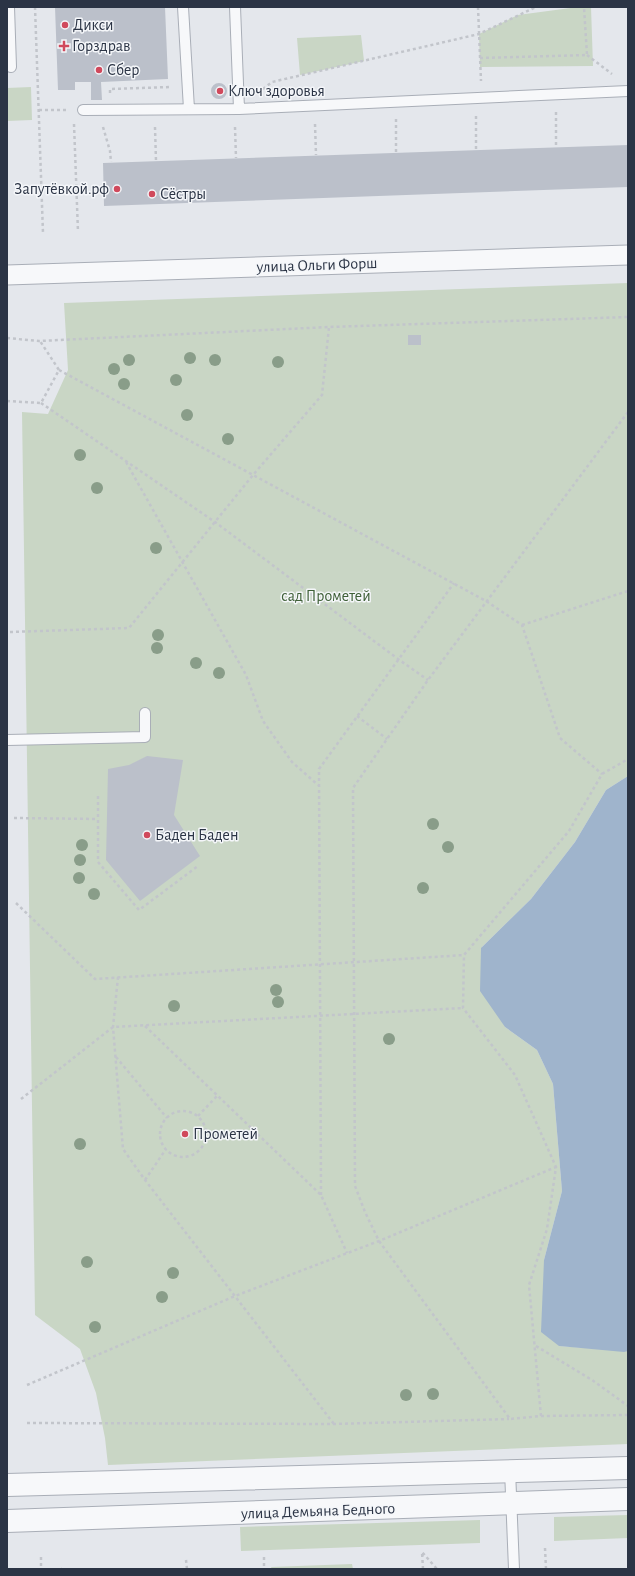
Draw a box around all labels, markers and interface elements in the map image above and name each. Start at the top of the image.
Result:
place label: Дикси [73,17,113,33]
marker: Дикси [60,20,70,30]
place label: Горздрав [72,38,130,54]
marker: Горздрав [59,41,69,51]
place label: Сбер [107,62,139,78]
marker: Сбер [94,65,104,75]
place label: Ключ здоровья [228,83,325,99]
marker: Ключ здоровья [215,86,225,96]
place label: Запутёвкой.рф [14,181,109,198]
marker: Запутёвкой.рф [112,184,122,194]
place label: Сёстры [160,186,206,202]
marker: Сёстры [147,189,157,199]
street label: улица Ольги Форш [255,255,378,276]
park label: сад Прометей [281,588,371,604]
place label: Баден Баден [155,827,239,843]
marker: Баден Баден [142,830,152,840]
place label: Прометей [193,1126,258,1142]
marker: Прометей [180,1129,190,1139]
street label: улица Демьяна Бедного [240,1500,396,1523]

